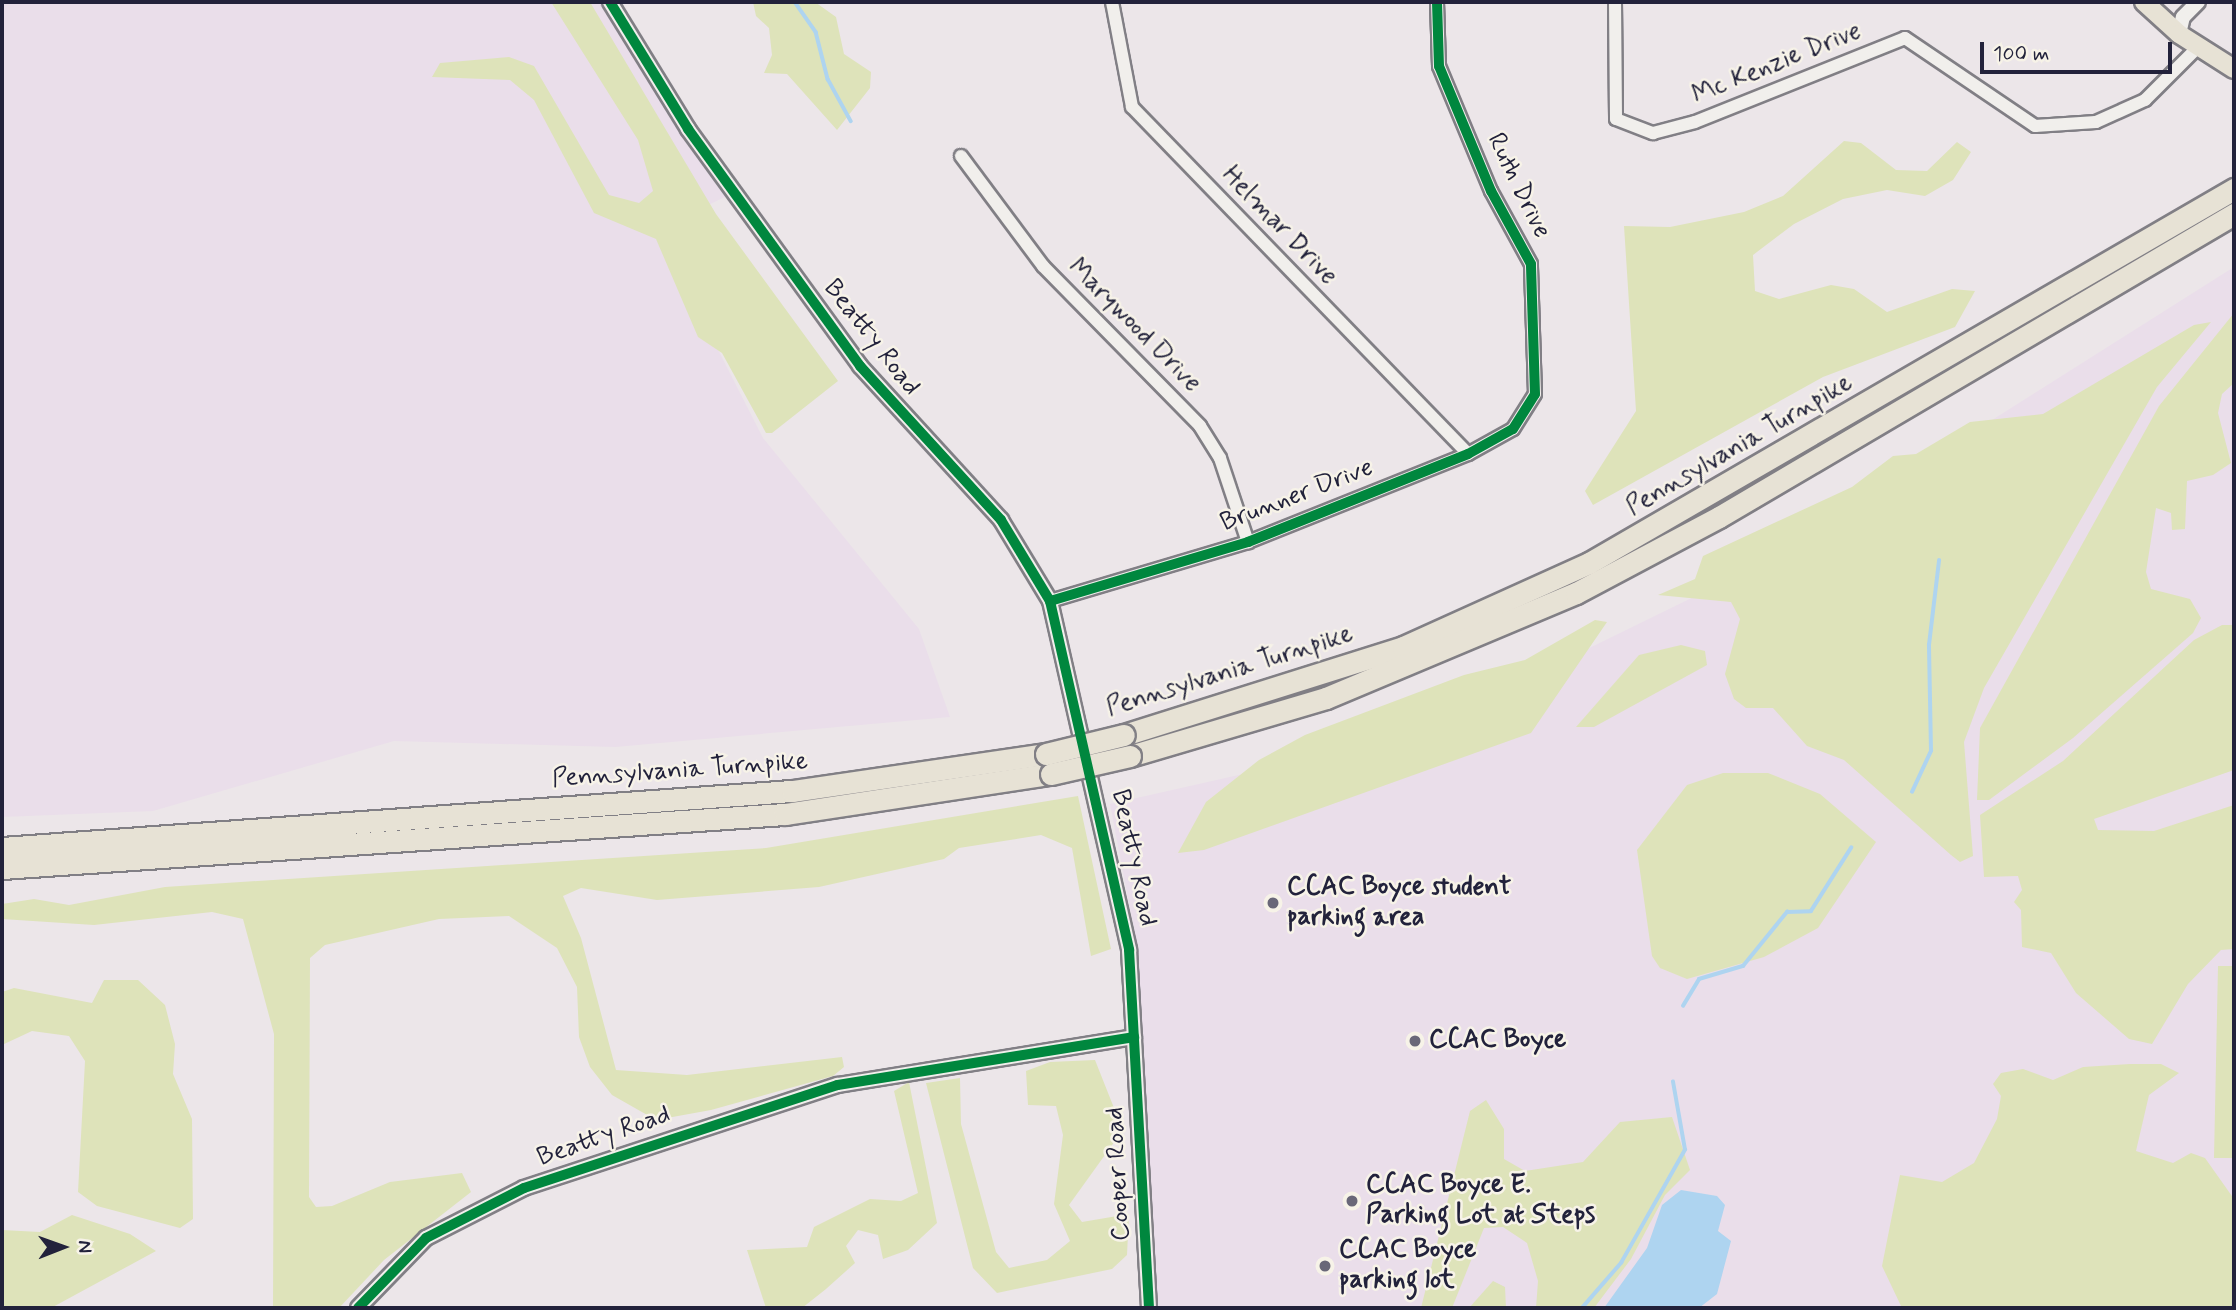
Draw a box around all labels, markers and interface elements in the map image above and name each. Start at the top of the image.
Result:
street label: Mc Kenzie Drive [1686,15,1868,113]
scale bar [1984,28,2176,72]
text: 100 m [1993,40,2049,68]
street label: Ruth Drive [1479,128,1557,244]
street label: Helmar Drive [1215,161,1343,291]
street label: Marywood Drive [1061,253,1207,399]
street label: Beatty Road [816,274,926,402]
street label: Pennsylvania Turnpike [1621,368,1859,524]
street label: Brunner Drive [1217,453,1377,539]
street label: Pennsylvania Turnpike [1103,620,1357,724]
street label: Pennsylvania Turnpike [551,746,809,796]
street label: Beatty Road [1103,787,1163,929]
place label: CCAC Boyce student parking area [1287,872,1511,934]
marker: CCAC Boyce student parking area [1265,895,1281,911]
place label: CCAC Boyce [1429,1025,1566,1057]
marker: CCAC Boyce [1407,1033,1423,1049]
street label: Beatty Road [533,1100,675,1174]
street label: Cooper Road [1100,1106,1138,1242]
place label: CCAC Boyce E. Parking Lot at Steps [1366,1170,1591,1232]
marker: CCAC Boyce E. Parking Lot at Steps [1344,1193,1360,1209]
north arrow [28,1212,98,1282]
place label: CCAC Boyce parking lot [1339,1235,1476,1296]
text: N [72,1240,97,1253]
marker: CCAC Boyce parking lot [1317,1258,1333,1274]

